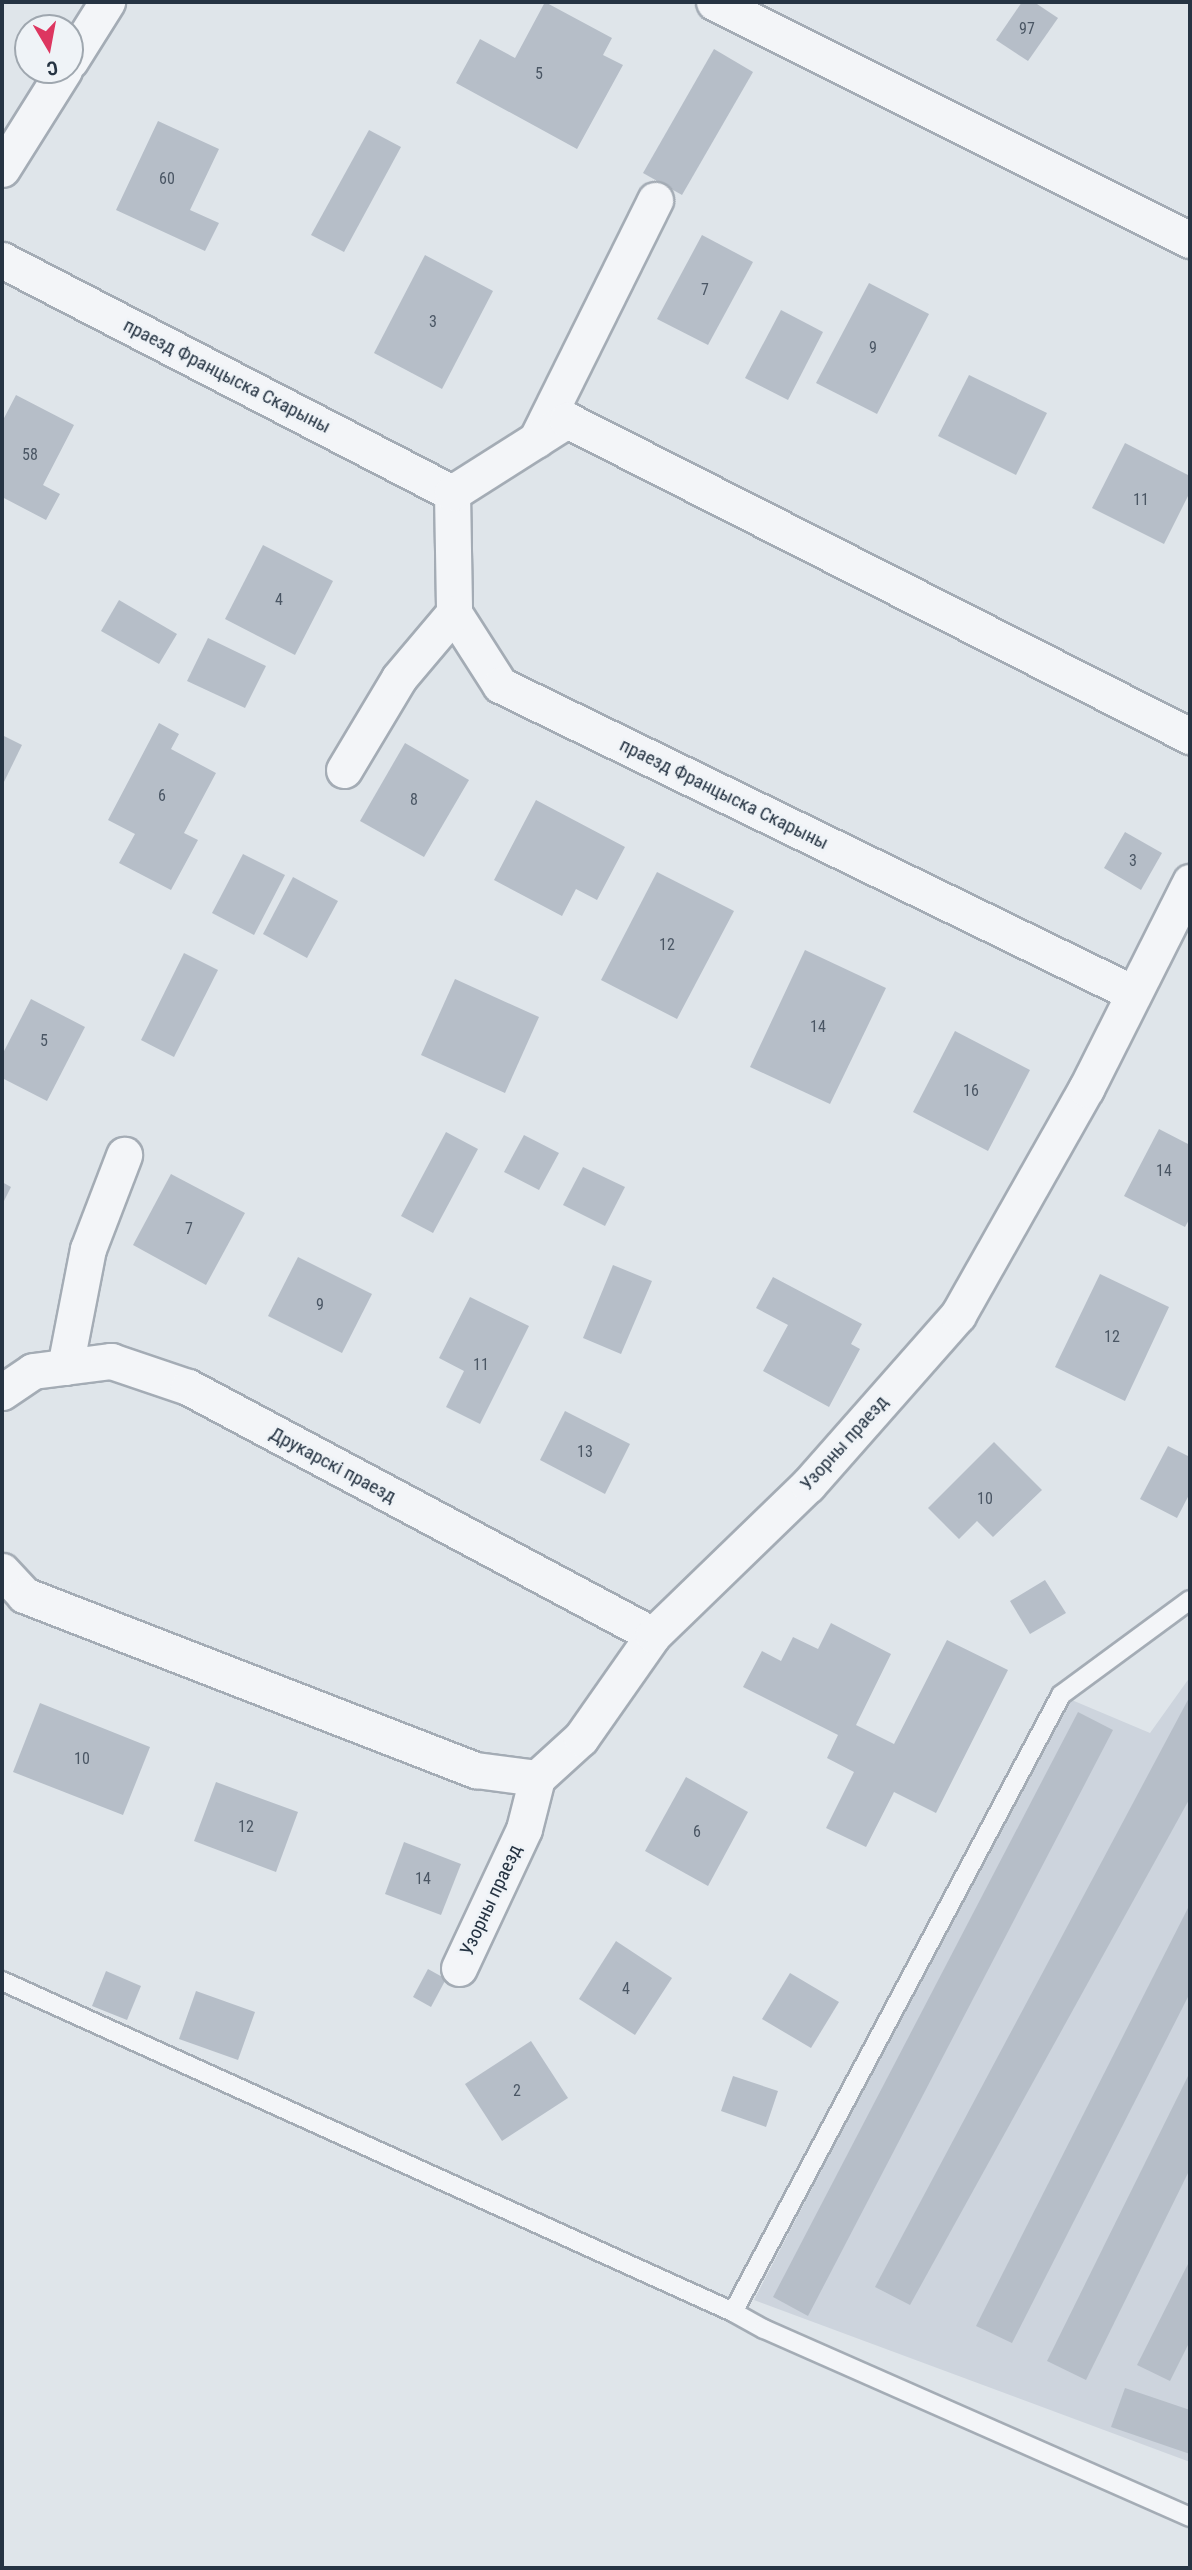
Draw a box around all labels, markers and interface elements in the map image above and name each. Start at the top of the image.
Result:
north arrow [14,14,84,84]
house number: 97 [1019,19,1035,39]
text: С [45,56,60,80]
house number: 5 [535,64,543,84]
house number: 60 [159,169,175,189]
house number: 7 [701,280,709,300]
house number: 3 [429,312,437,332]
street label: праезд Францыска Скарыны [120,314,334,438]
house number: 9 [869,338,877,358]
house number: 58 [22,445,38,465]
house number: 11 [1133,490,1149,510]
house number: 4 [275,590,283,610]
street label: праезд Францыска Скарыны [616,734,832,854]
house number: 6 [158,786,166,806]
house number: 8 [410,790,418,810]
house number: 3 [1129,851,1137,871]
house number: 12 [659,935,675,955]
house number: 14 [810,1017,826,1037]
house number: 5 [40,1031,48,1051]
house number: 16 [963,1081,979,1101]
house number: 14 [1156,1161,1172,1181]
house number: 7 [185,1219,193,1239]
house number: 9 [316,1295,324,1315]
house number: 12 [1104,1327,1120,1347]
house number: 11 [473,1355,489,1375]
street label: Узорны праезд [795,1391,893,1495]
street label: Друкарскі праезд [266,1422,400,1508]
house number: 13 [577,1442,593,1462]
house number: 10 [977,1489,993,1509]
house number: 10 [74,1749,90,1769]
house number: 12 [238,1817,254,1837]
house number: 6 [693,1822,701,1842]
street label: Узорны праезд [455,1841,527,1959]
house number: 14 [415,1869,431,1889]
house number: 4 [622,1979,630,1999]
house number: 2 [513,2081,521,2101]

